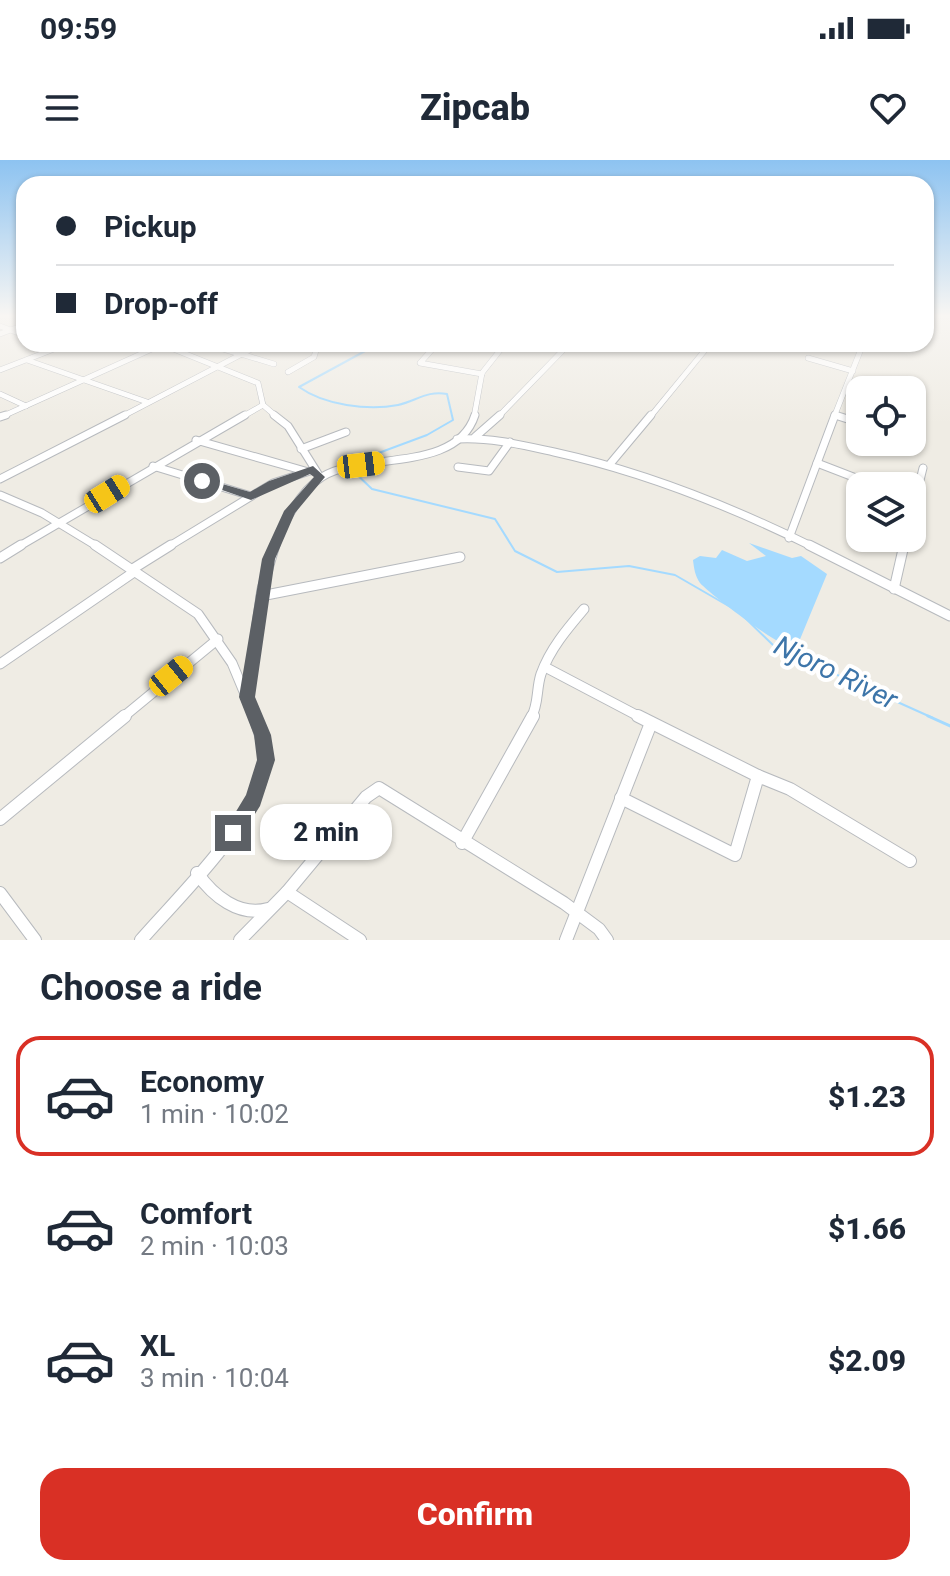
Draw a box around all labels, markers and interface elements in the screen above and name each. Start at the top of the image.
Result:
text: 09:59 [40,11,117,46]
icon: menu [40,86,84,130]
icon: heart [866,86,910,130]
text: Zipcab [420,87,530,129]
text: Pickup [104,209,197,244]
text: Drop-off [104,286,218,321]
map controls [846,376,926,552]
button: locate [846,376,926,456]
car [336,450,386,480]
route start [184,463,220,499]
car [80,471,134,517]
button: layers [846,472,926,552]
water label: Njoro River [769,629,903,717]
car [145,652,197,700]
callout: 2 min [261,805,393,861]
route end [215,815,251,851]
text: 2 min [293,817,359,847]
text: Choose a ride [40,967,262,1009]
icon: car [44,1060,116,1132]
text: Economy [140,1064,264,1099]
text: $1.23 [828,1079,906,1114]
text: 1 min · 10:02 [140,1099,289,1129]
icon: car [44,1192,116,1264]
text: Comfort [140,1196,252,1231]
text: $1.66 [828,1211,906,1246]
text: 2 min · 10:03 [140,1231,289,1261]
icon: car [44,1324,116,1396]
text: XL [140,1328,175,1363]
text: $2.09 [828,1343,906,1378]
text: 3 min · 10:04 [140,1363,289,1393]
button: Confirm [40,1468,910,1560]

